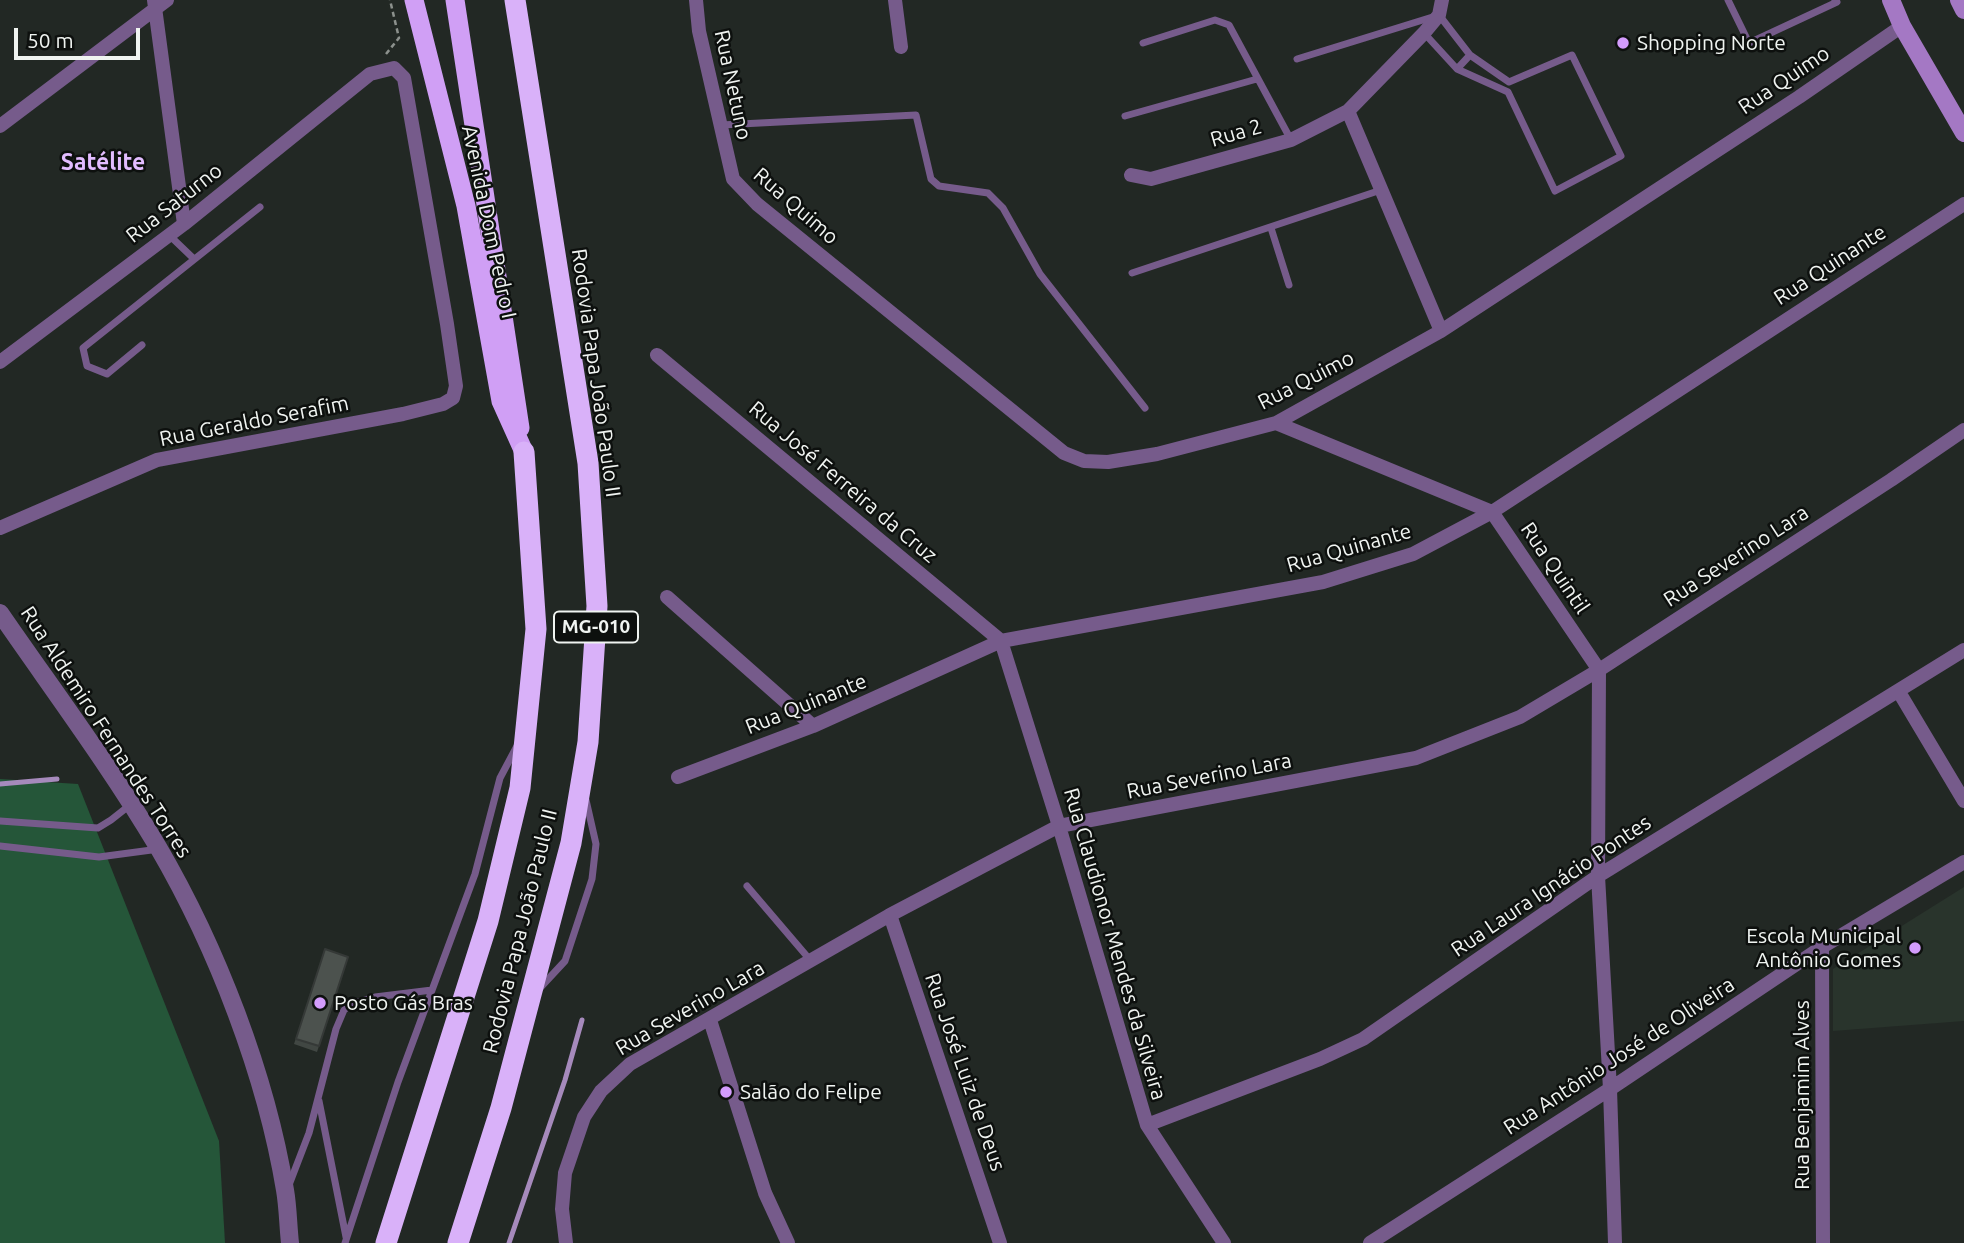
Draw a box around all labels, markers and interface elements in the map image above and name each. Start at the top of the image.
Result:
scale bar [18,14,144,58]
text: 50 m [27,28,74,52]
street label: Rua Netuno [709,28,757,142]
place label: Shopping Norte [1637,30,1786,56]
marker: Shopping Norte [1615,35,1631,51]
street label: Rua Quimo [1734,40,1834,120]
street label: Rua 2 [1207,114,1265,152]
street label: Avenida Dom Pedro I [456,123,522,321]
district label: Satélite [61,148,145,176]
street label: Rua Saturno [121,158,227,248]
street label: Rua Quimo [748,162,844,250]
street label: Rua Quinante [1769,219,1891,311]
street label: Rodovia Papa João Paulo II [566,247,626,499]
street label: Rua Quimo [1254,345,1358,415]
street label: Rua Geraldo Serafim [157,390,351,452]
street label: Rua José Ferreira da Cruz [744,396,942,568]
street label: Rua Severino Lara [1659,500,1813,612]
street label: Rua Quintil [1515,517,1595,619]
street label: Rua Quinante [1284,518,1414,578]
street label: Rua Aldemiro Fernandes Torres [15,602,197,862]
road number: MG-010 [554,612,638,642]
street label: Rua Quinante [742,668,870,740]
street label: Rua Severino Lara [1124,748,1294,804]
street label: Rua Claudionor Mendes da Silveira [1058,785,1172,1103]
street label: Rodovia Papa João Paulo II [477,806,563,1056]
street label: Rua Laura Ignácio Pontes [1446,810,1656,962]
place label: Escola Municipal Antônio Gomes [1746,923,1901,973]
marker: Escola Municipal Antônio Gomes [1907,940,1923,956]
street label: Rua Severino Lara [611,955,769,1061]
street label: Rua José Luiz de Deus [919,970,1011,1174]
street label: Rua Antônio José de Oliveira [1499,972,1739,1140]
place label: Posto Gás Bras [334,990,473,1016]
marker: Posto Gás Bras [312,995,328,1011]
street label: Rua Benjamim Alves [1789,1000,1815,1190]
place label: Salão do Felipe [740,1079,882,1105]
marker: Salão do Felipe [718,1084,734,1100]

